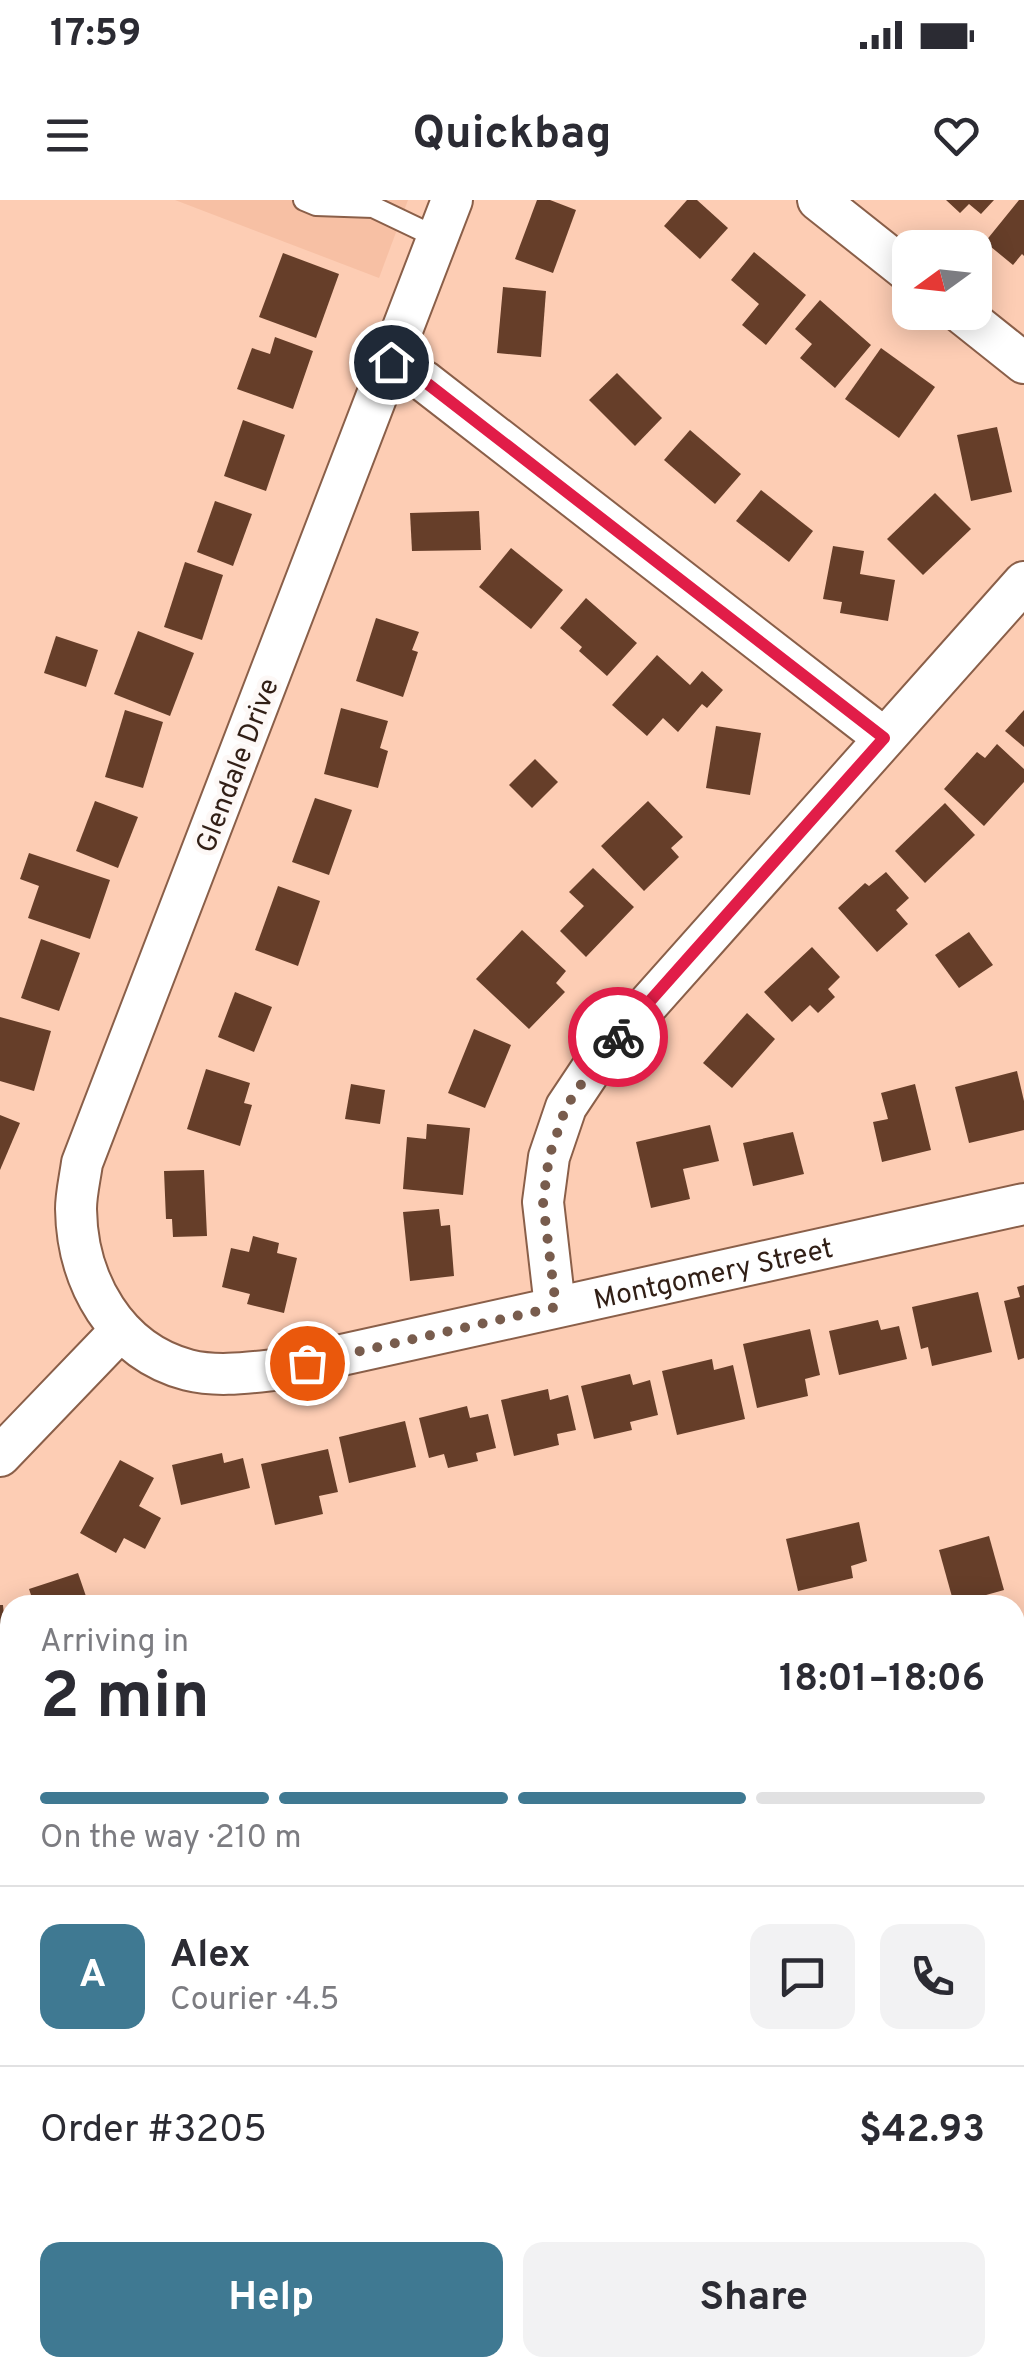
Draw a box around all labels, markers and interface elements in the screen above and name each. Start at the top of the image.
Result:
text: 17:59 [50,11,141,60]
text: Quickbag [413,107,611,164]
icon: menu [40,108,95,163]
icon: heart [929,108,984,163]
north arrow [892,230,992,330]
map controls [892,230,992,330]
pin [349,320,434,405]
icon: home [364,335,419,390]
street label: Glendale Drive [189,674,289,858]
courier [568,987,668,1087]
icon: bike [591,1010,646,1065]
street label: Montgomery Street [591,1232,837,1320]
pin [265,1321,350,1406]
icon: bag [280,1336,335,1391]
text: Arriving in [40,1623,189,1663]
text: 18:01–18:06 [779,1656,985,1705]
text: 2 min [40,1659,210,1741]
text: On the way · 210 m [40,1819,302,1859]
button: chat [750,1924,855,2029]
button: phone [880,1924,985,2029]
text: Alex [170,1932,250,1981]
text: A [79,1952,106,2001]
text: Courier · 4.5 [170,1981,339,2021]
text: Order #3205 [40,2107,267,2156]
text: $42.93 [859,2107,985,2156]
button: Help [40,2242,503,2357]
button: Share [523,2242,985,2357]

